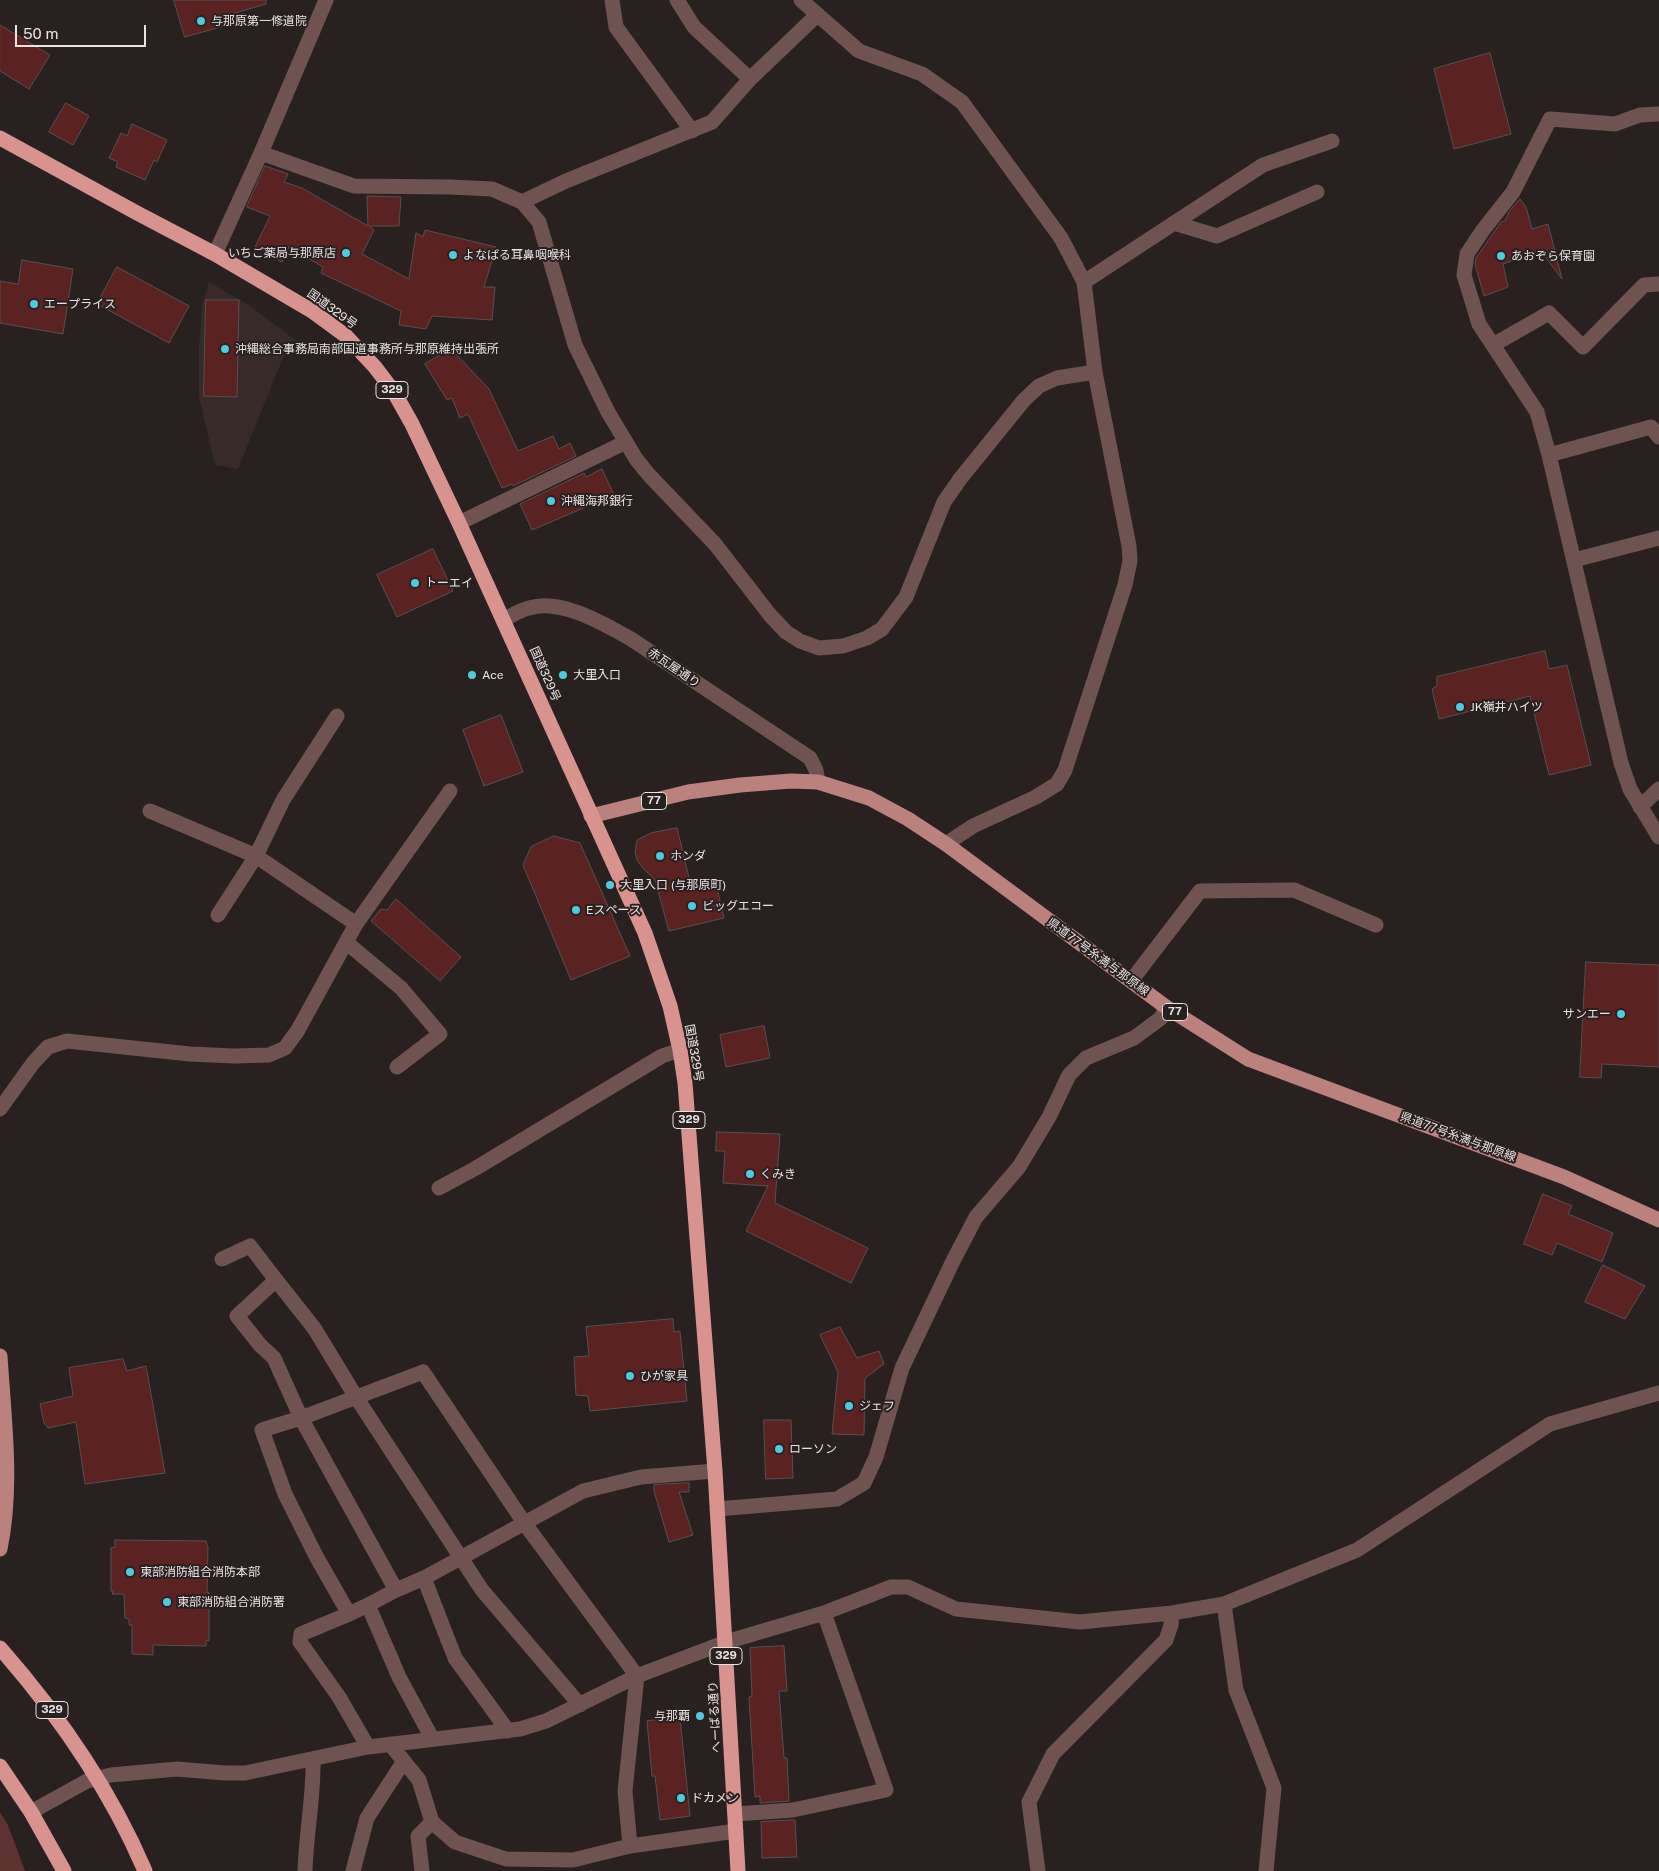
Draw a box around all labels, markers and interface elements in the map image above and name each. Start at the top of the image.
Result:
place label: 与那原第一修道院 [211,14,307,28]
scale bar [18,15,149,47]
marker: 与那原第一修道院 [195,15,207,27]
text: 50 m [23,25,58,42]
place label: いちご薬局与那原店 [228,246,336,260]
marker: いちご薬局与那原店 [340,247,352,259]
place label: よなばる耳鼻咽喉科 [463,248,571,262]
marker: よなばる耳鼻咽喉科 [447,249,459,261]
place label: あおぞら保育園 [1511,249,1595,263]
marker: あおぞら保育園 [1495,250,1507,262]
street label: 国道329号 [304,286,360,332]
place label: エープライス [44,297,116,311]
marker: エープライス [28,298,40,310]
place label: 沖縄総合事務局南部国道事務所与那原維持出張所 [235,342,499,356]
marker: 沖縄総合事務局南部国道事務所与那原維持出張所 [219,343,231,355]
road number: 329 [376,382,408,398]
place label: 沖縄海邦銀行 [561,494,633,508]
marker: 沖縄海邦銀行 [545,495,557,507]
place label: トーエイ [425,576,473,590]
marker: トーエイ [409,577,421,589]
street label: 国道329号 [527,644,563,704]
street label: 赤瓦屋通り [645,645,703,691]
place label: Ace [482,668,504,682]
place label: 大里入口 [573,668,621,682]
marker: Ace [466,669,478,681]
marker: 大里入口 [557,669,569,681]
place label: JK嶺井ハイツ [1470,700,1543,714]
marker: JK嶺井ハイツ [1454,701,1466,713]
road number: 77 [642,792,666,809]
place label: ホンダ [670,849,706,863]
marker: ホンダ [654,850,666,862]
place label: 大里入口 (与那原町) [620,878,726,892]
marker: 大里入口 (与那原町) [604,879,616,891]
place label: ビッグエコー [702,899,774,913]
marker: ビッグエコー [686,900,698,912]
place label: Eスペース [586,903,641,917]
marker: Eスペース [570,904,582,916]
street label: 県道77号糸満与那原線 [1044,915,1152,999]
road number: 77 [1162,1004,1188,1020]
place label: サンエー [1563,1007,1611,1021]
marker: サンエー [1615,1008,1627,1020]
street label: 国道329号 [682,1023,706,1083]
street label: 県道77号糸満与那原線 [1398,1109,1518,1165]
road number: 329 [673,1112,705,1128]
place label: くみき [760,1167,796,1181]
marker: くみき [744,1168,756,1180]
place label: ひが家具 [640,1369,688,1383]
marker: ひが家具 [624,1370,636,1382]
place label: ジェフ [859,1399,895,1413]
marker: ジェフ [843,1400,855,1412]
place label: ローソン [789,1442,837,1456]
marker: ローソン [773,1443,785,1455]
place label: 東部消防組合消防本部 [140,1565,260,1579]
marker: 東部消防組合消防本部 [124,1566,136,1578]
place label: 東部消防組合消防署 [177,1595,285,1609]
marker: 東部消防組合消防署 [161,1596,173,1608]
road number: 329 [710,1648,742,1664]
street label: へーばる通り [706,1681,724,1753]
road number: 329 [36,1702,68,1718]
place label: 与那覇 [654,1709,690,1723]
marker: 与那覇 [694,1710,706,1722]
place label: ドカメン [691,1791,739,1805]
marker: ドカメン [675,1792,687,1804]

